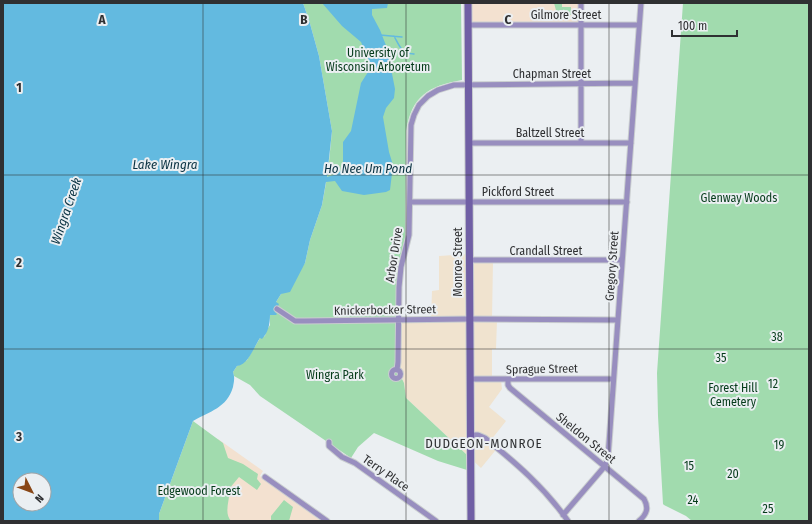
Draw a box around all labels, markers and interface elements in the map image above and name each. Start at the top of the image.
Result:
street label: Gilmore Street [531,8,601,22]
text: A [97,12,106,27]
text: B [300,12,308,27]
text: C [505,12,512,27]
scale bar [672,12,737,38]
text: 100 m [678,19,707,33]
park label: University of Wisconsin Arboretum [326,46,430,74]
street label: Chapman Street [513,67,591,81]
text: 1 [16,80,22,95]
street label: Baltzell Street [516,126,584,140]
water label: Lake Wingra [132,157,198,172]
water label: Ho Nee Um Pond [324,161,412,176]
water label: Wingra Creek [48,175,85,246]
street label: Pickford Street [482,185,554,199]
park label: Glenway Woods [701,191,777,205]
street label: Arbor Drive [383,226,405,284]
street label: Monroe Street [451,227,465,297]
street label: Gregory Street [603,230,621,302]
street label: Crandall Street [510,244,582,258]
text: 2 [15,255,22,270]
street label: Knickerbocker Street [334,302,436,318]
park label: 38 [771,330,783,344]
park label: 35 [716,351,727,365]
street label: Sprague Street [506,361,578,377]
park label: Wingra Park [306,368,364,382]
park label: 12 [768,377,778,391]
park label: Forest Hill Cemetery [708,381,758,409]
street label: Sheldon Street [553,410,619,466]
text: 3 [15,429,22,444]
district label: DUDGEON-MONROE [425,436,543,451]
park label: 19 [774,438,784,452]
street label: Terry Place [360,452,412,494]
park label: 15 [684,459,695,473]
park label: 20 [727,467,739,481]
north arrow [12,472,52,512]
park label: Edgewood Forest [158,484,241,498]
text: N [32,492,46,505]
park label: 24 [688,493,699,507]
park label: 25 [763,502,774,516]

